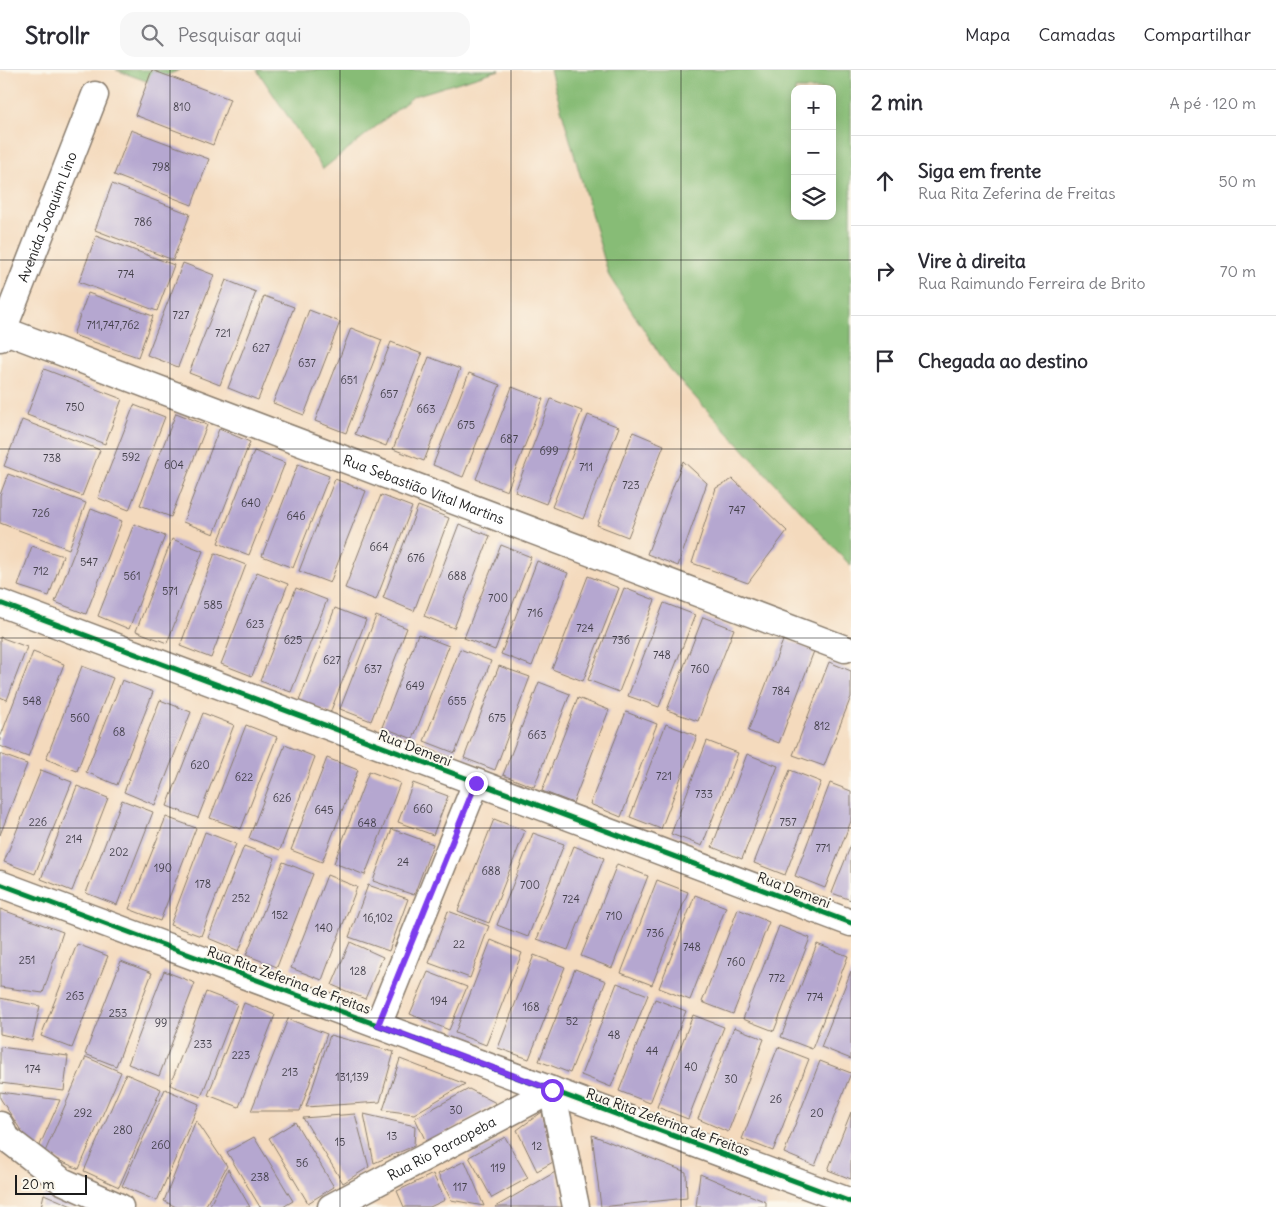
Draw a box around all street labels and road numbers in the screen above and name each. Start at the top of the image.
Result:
street label: Avenida Joaquim Lino [14,149,81,285]
street label: Rua Sebastião Vital Martins [341,451,507,528]
street label: Rua Demeni [376,726,454,770]
street label: Rua Demeni [755,868,833,912]
street label: Rua Rita Zeferina de Freitas [205,942,373,1018]
street label: Rua Rita Zeferina de Freitas [584,1084,752,1160]
street label: Rua Rio Paraopeba [384,1112,499,1185]

